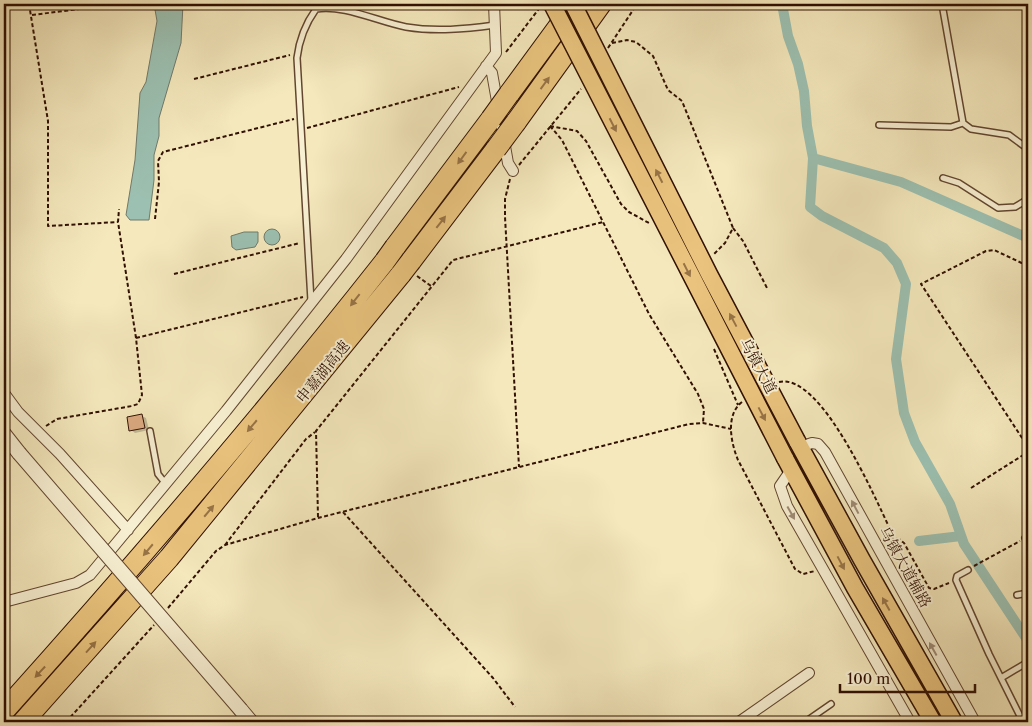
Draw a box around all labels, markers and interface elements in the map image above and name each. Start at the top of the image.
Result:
one-way arrow [540,76,550,90]
one-way arrow [609,118,617,132]
one-way arrow [457,151,468,164]
one-way arrow [655,169,663,183]
one-way arrow [435,216,446,229]
one-way arrow [683,263,691,277]
one-way arrow [349,293,360,306]
one-way arrow [729,314,738,327]
street label: 乌镇大道 [736,335,781,397]
street label: 申嘉湖高速 [292,337,354,407]
one-way arrow [758,407,766,422]
one-way arrow [247,419,258,432]
one-way arrow [851,500,859,514]
one-way arrow [203,505,214,518]
one-way arrow [787,506,795,521]
street label: 乌镇大道辅路 [875,523,936,611]
one-way arrow [142,543,153,556]
one-way arrow [837,555,845,570]
one-way arrow [882,597,891,611]
one-way arrow [85,641,97,653]
one-way arrow [929,642,937,657]
scale bar [840,661,974,693]
one-way arrow [34,665,46,677]
text: 100 m [847,669,890,688]

